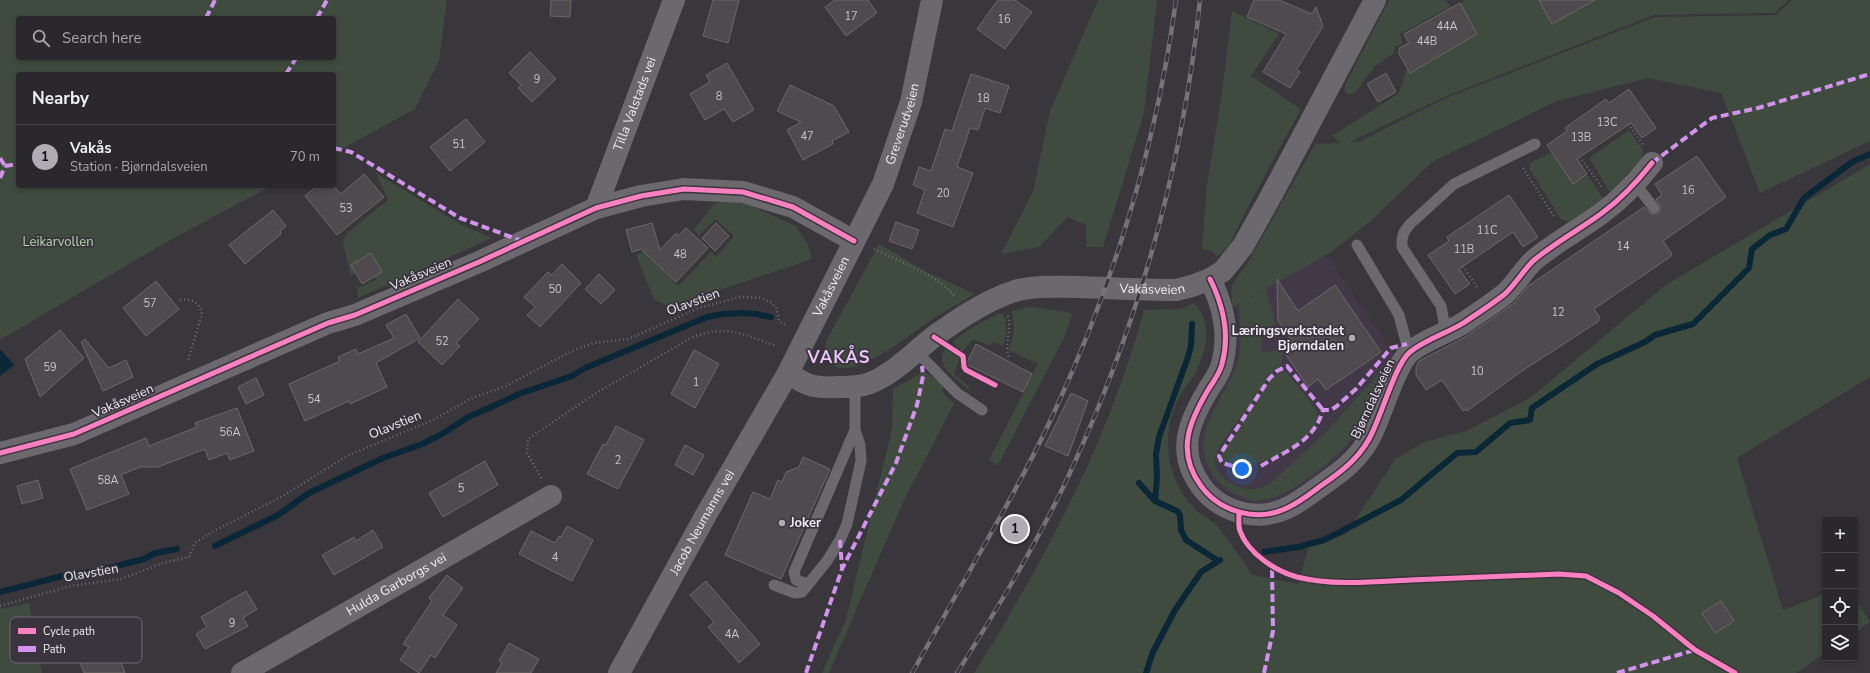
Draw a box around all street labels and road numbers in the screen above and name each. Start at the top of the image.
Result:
street label: Tilla Valstads vei [609,54,661,154]
street label: Greverudveien [881,82,924,167]
street label: Vakåsveien [386,253,455,295]
street label: Vakåsveien [808,253,854,321]
street label: Vakåsveien [1118,279,1187,299]
street label: Olavstien [664,284,722,320]
street label: Bjørndalsveien [1347,356,1399,442]
street label: Vakåsveien [89,379,157,423]
street label: Olavstien [366,406,424,444]
street label: Jacob Neumanns vei [665,467,739,579]
street label: Hulda Garborgs vei [343,549,450,620]
street label: Olavstien [62,559,120,587]

